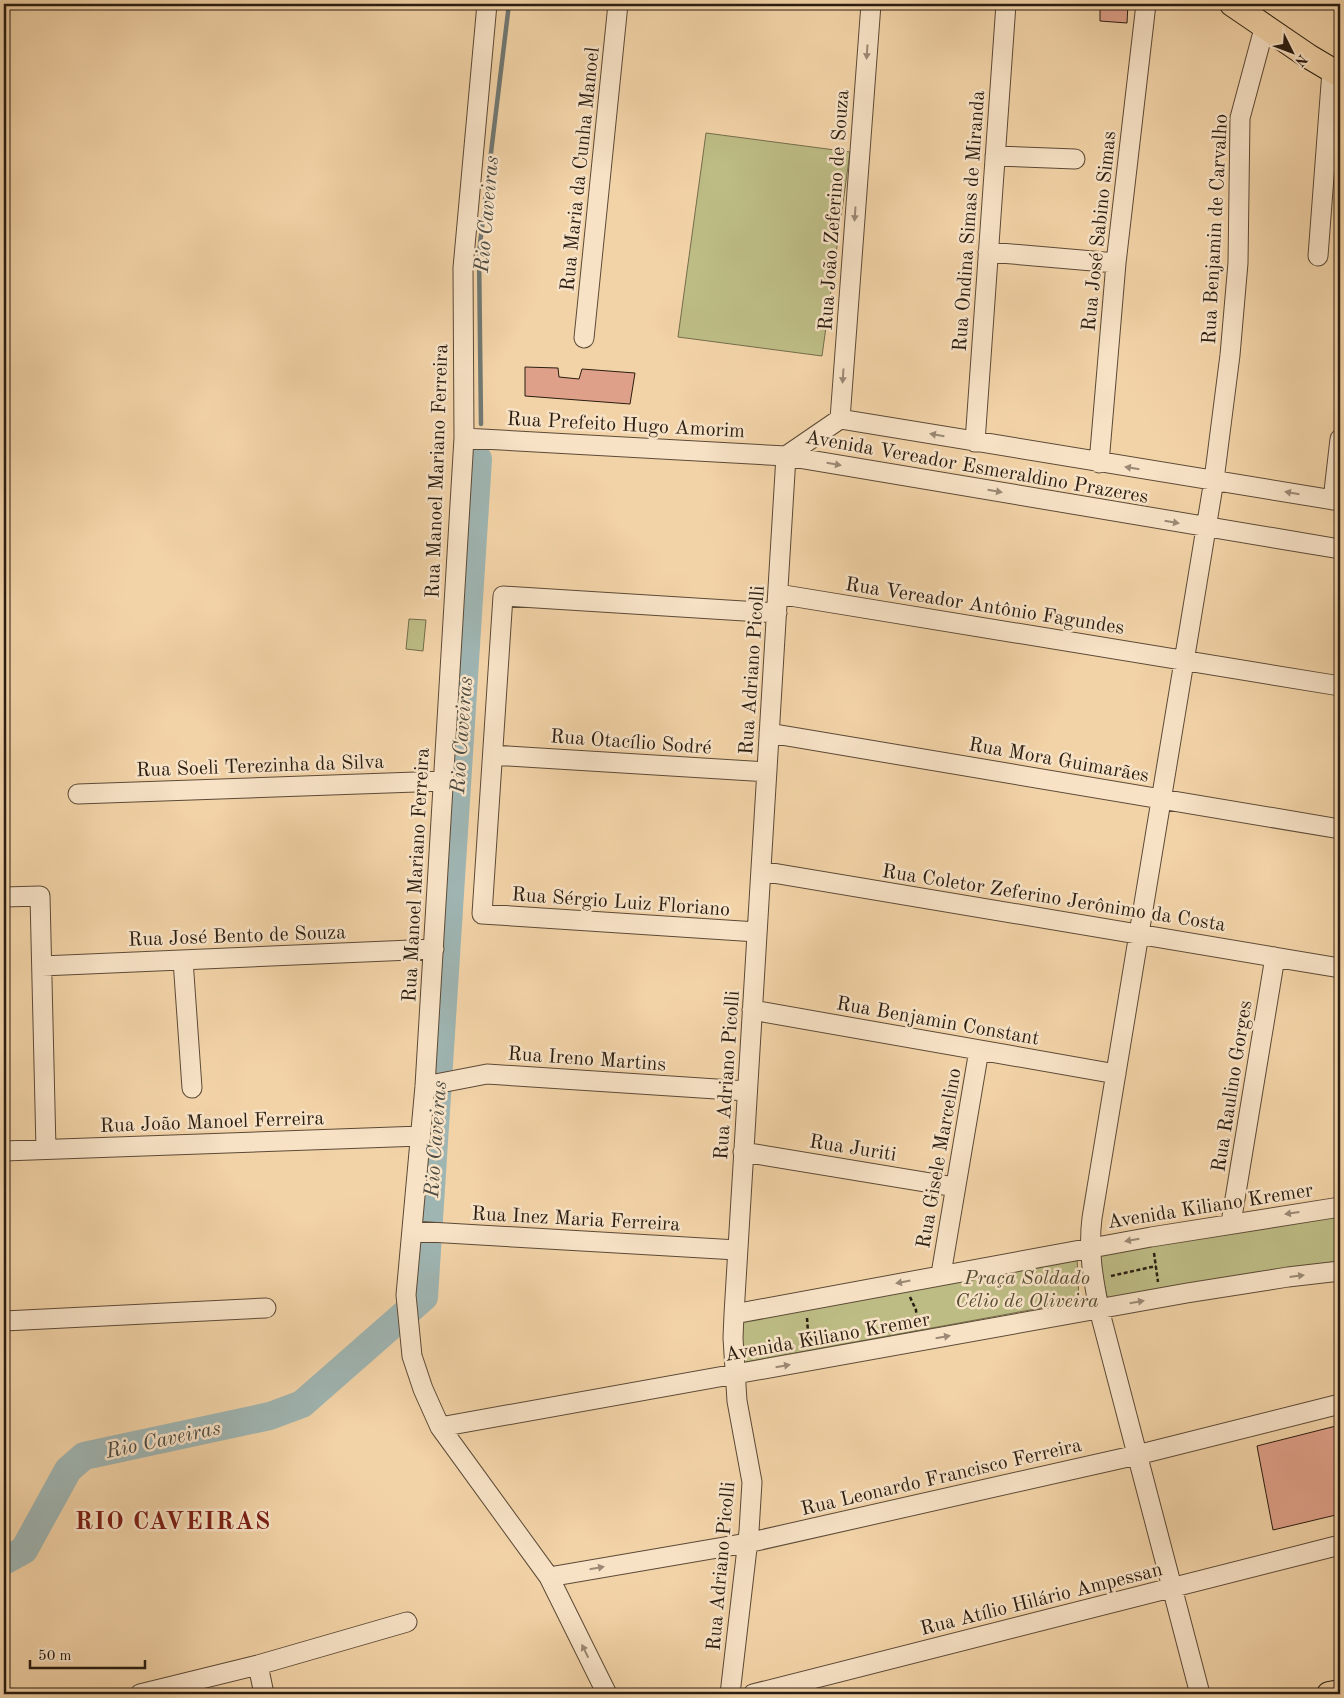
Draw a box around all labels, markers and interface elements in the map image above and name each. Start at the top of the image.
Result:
north arrow [1266,28,1316,78]
one-way arrow [863,45,871,61]
street label: Rua Maria da Cunha Manoel [558,46,604,292]
text: N [1292,51,1310,69]
street label: Rua João Zeferino de Souza [817,89,853,331]
street label: Rua Ondina Simas de Miranda [951,90,989,352]
street label: Rua Benjamin de Carvalho [1200,113,1232,345]
street label: Rua José Sabino Simas [1080,130,1120,332]
water label: Rio Caveiras [472,155,503,274]
one-way arrow [851,207,859,223]
street label: Rua Manoel Mariano Ferreira [424,343,452,599]
one-way arrow [839,369,847,385]
street label: Rua Prefeito Hugo Amorim [506,410,746,442]
street label: Avenida Vereador Esmeraldino Prazeres [804,428,1150,508]
one-way arrow [928,431,944,439]
one-way arrow [827,460,843,468]
one-way arrow [1123,463,1139,471]
one-way arrow [987,488,1003,496]
one-way arrow [1284,488,1300,496]
one-way arrow [1164,518,1180,526]
street label: Rua Vereador Antônio Fagundes [844,575,1126,639]
street label: Rua Adriano Picolli [737,585,769,756]
water label: Rio Caveiras [448,676,477,795]
street label: Rua Otacílio Sodré [549,727,712,759]
street label: Rua Mora Guimarães [967,735,1151,787]
street label: Rua Manoel Mariano Ferreira [400,747,434,1003]
street label: Rua Soeli Terezinha da Silva [136,753,385,781]
street label: Rua Coletor Zeferino Jerônimo da Costa [880,862,1227,936]
street label: Rua Sérgio Luiz Floriano [511,885,731,921]
street label: Rua José Bento de Souza [128,923,346,951]
street label: Rua Adriano Picolli [712,990,744,1161]
street label: Rua Benjamin Constant [835,994,1041,1050]
street label: Rua Raulino Gorges [1210,999,1256,1174]
street label: Rua Ireno Martins [507,1044,667,1076]
street label: Rua Gisele Marcelino [914,1067,966,1250]
water label: Rio Caveiras [422,1080,451,1199]
street label: Rua João Manoel Ferreira [100,1109,325,1137]
street label: Rua Juriti [808,1132,898,1166]
street label: Avenida Kiliano Kremer [1106,1181,1315,1233]
street label: Rua Inez Maria Ferreira [471,1205,681,1235]
one-way arrow [1284,1209,1300,1217]
one-way arrow [1123,1237,1139,1245]
park label: Praça Soldado Célio de Oliveira [955,1269,1099,1312]
one-way arrow [1290,1272,1306,1280]
one-way arrow [894,1278,910,1286]
one-way arrow [1129,1298,1145,1306]
street label: Avenida Kiliano Kremer [723,1310,932,1366]
one-way arrow [935,1333,951,1341]
one-way arrow [775,1362,791,1370]
water label: Rio Caveiras [103,1418,223,1463]
street label: Rua Leonardo Francisco Ferreira [799,1436,1084,1520]
street label: Rua Adriano Picolli [705,1481,739,1652]
district label: RIO CAVEIRAS [75,1510,271,1535]
street label: Rua Atílio Hilário Ampessan [918,1560,1165,1640]
one-way arrow [589,1564,605,1572]
scale bar [30,1638,145,1670]
one-way arrow [581,1643,590,1658]
text: 50 m [38,1649,72,1664]

